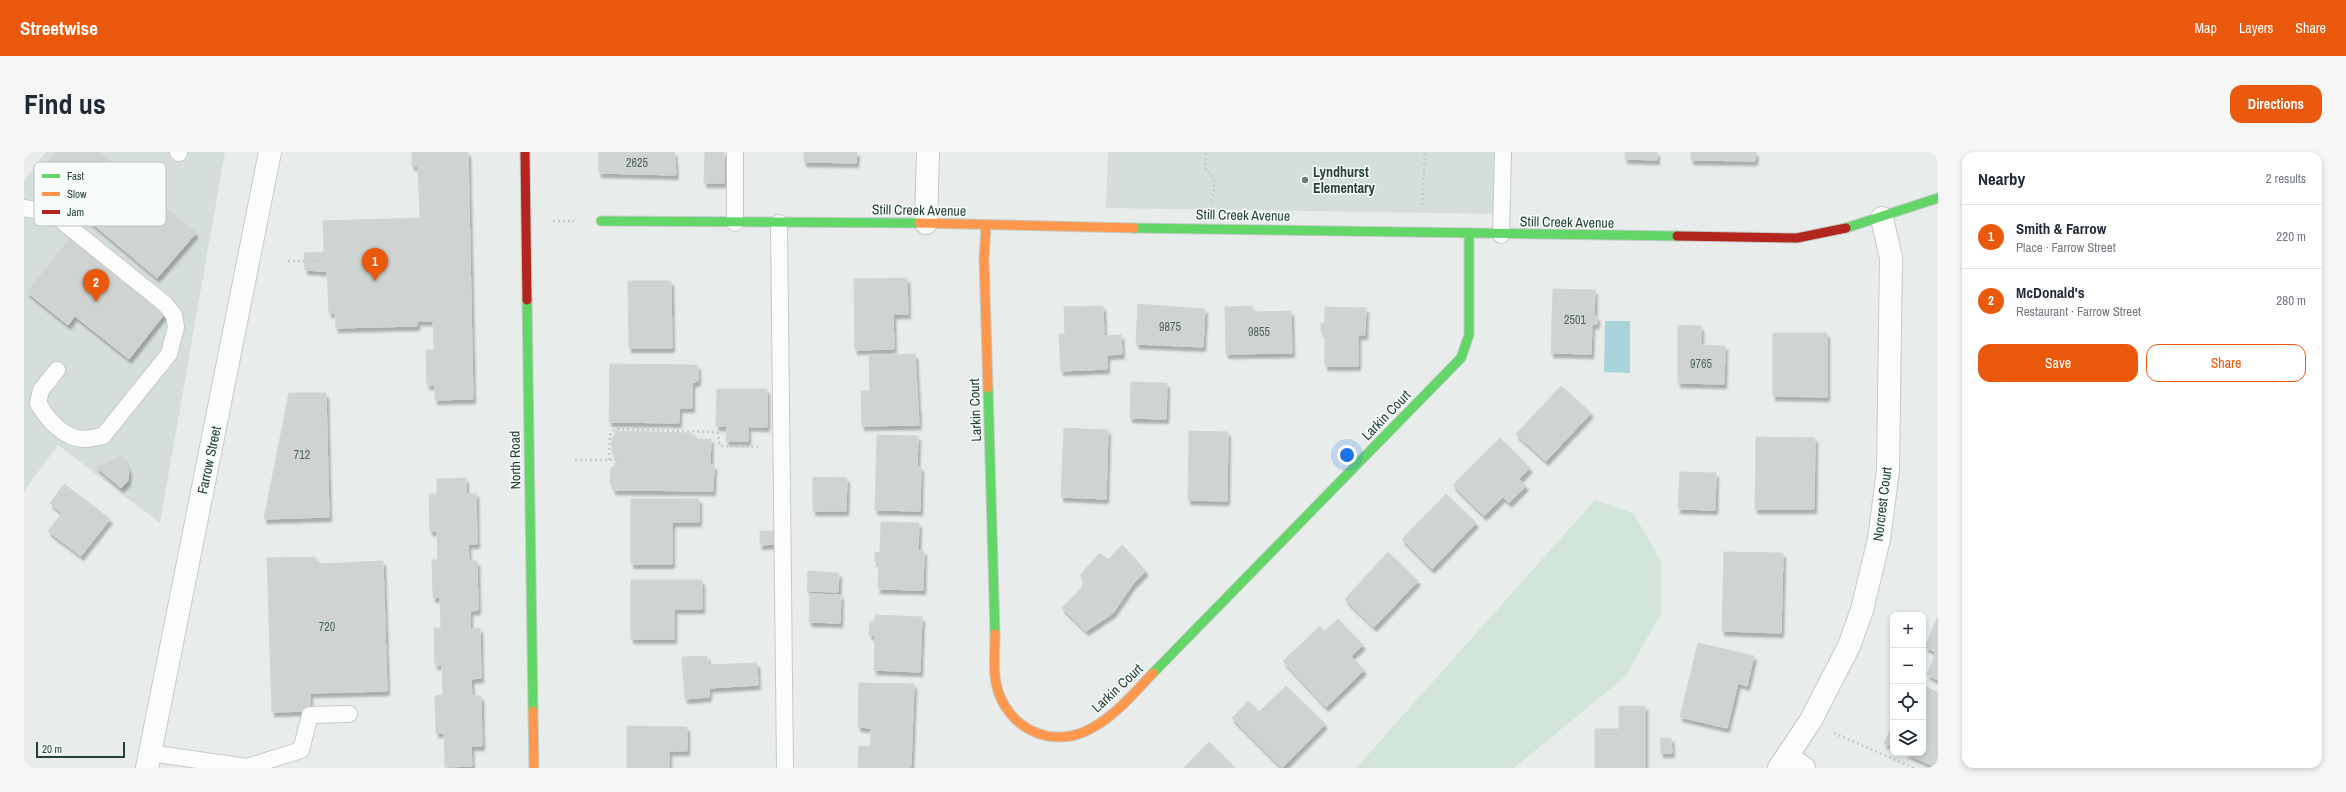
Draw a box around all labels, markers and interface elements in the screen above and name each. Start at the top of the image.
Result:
text: Streetwise [20,15,98,41]
text: Map [2195,19,2217,37]
text: Layers [2239,19,2273,37]
text: Share [2295,19,2326,37]
text: Find us [24,85,106,123]
button: Directions [2230,85,2322,123]
house number: 2625 [626,155,648,171]
legend [34,162,166,226]
place label: Lyndhurst Elementary [1313,163,1376,197]
text: Nearby [1978,167,2025,190]
text: Fast [67,169,85,183]
text: 2 results [2266,170,2306,187]
marker: Lyndhurst Elementary [1300,175,1310,185]
text: Slow [67,187,87,201]
street label: Still Creek Avenue [872,200,966,220]
text: Jam [67,205,84,219]
street label: Still Creek Avenue [1196,205,1290,225]
street label: Still Creek Avenue [1520,212,1614,232]
text: Smith & Farrow [2016,218,2106,239]
text: 1 [1988,228,1994,245]
text: 220 m [2276,228,2306,245]
text: Place · Farrow Street [2016,239,2116,256]
pin: 1 [362,248,388,281]
pin: 2 [83,269,109,302]
text: McDonald's [2016,282,2085,303]
text: 2 [1988,292,1994,309]
text: 280 m [2276,292,2306,309]
text: Restaurant · Farrow Street [2016,303,2141,320]
house number: 2501 [1564,312,1586,328]
house number: 9875 [1159,319,1181,335]
house number: 9855 [1248,324,1270,340]
button: Save [1978,344,2138,382]
button: Share [2146,344,2306,382]
house number: 9765 [1690,356,1712,372]
street label: Larkin Court [965,378,985,442]
street label: Larkin Court [1358,386,1414,444]
street label: Farrow Street [193,424,225,496]
street label: North Road [505,430,525,490]
your location [1337,445,1357,465]
house number: 712 [294,447,310,463]
street label: Norcrest Court [1869,466,1895,542]
map controls [1890,612,1926,756]
button: + [1890,612,1926,648]
house number: 720 [319,619,335,635]
button: − [1890,648,1926,684]
street label: Larkin Court [1088,660,1146,716]
button: locate [1890,684,1926,720]
button: layers [1890,720,1926,756]
scale bar [36,740,125,759]
text: 20 m [42,742,62,756]

